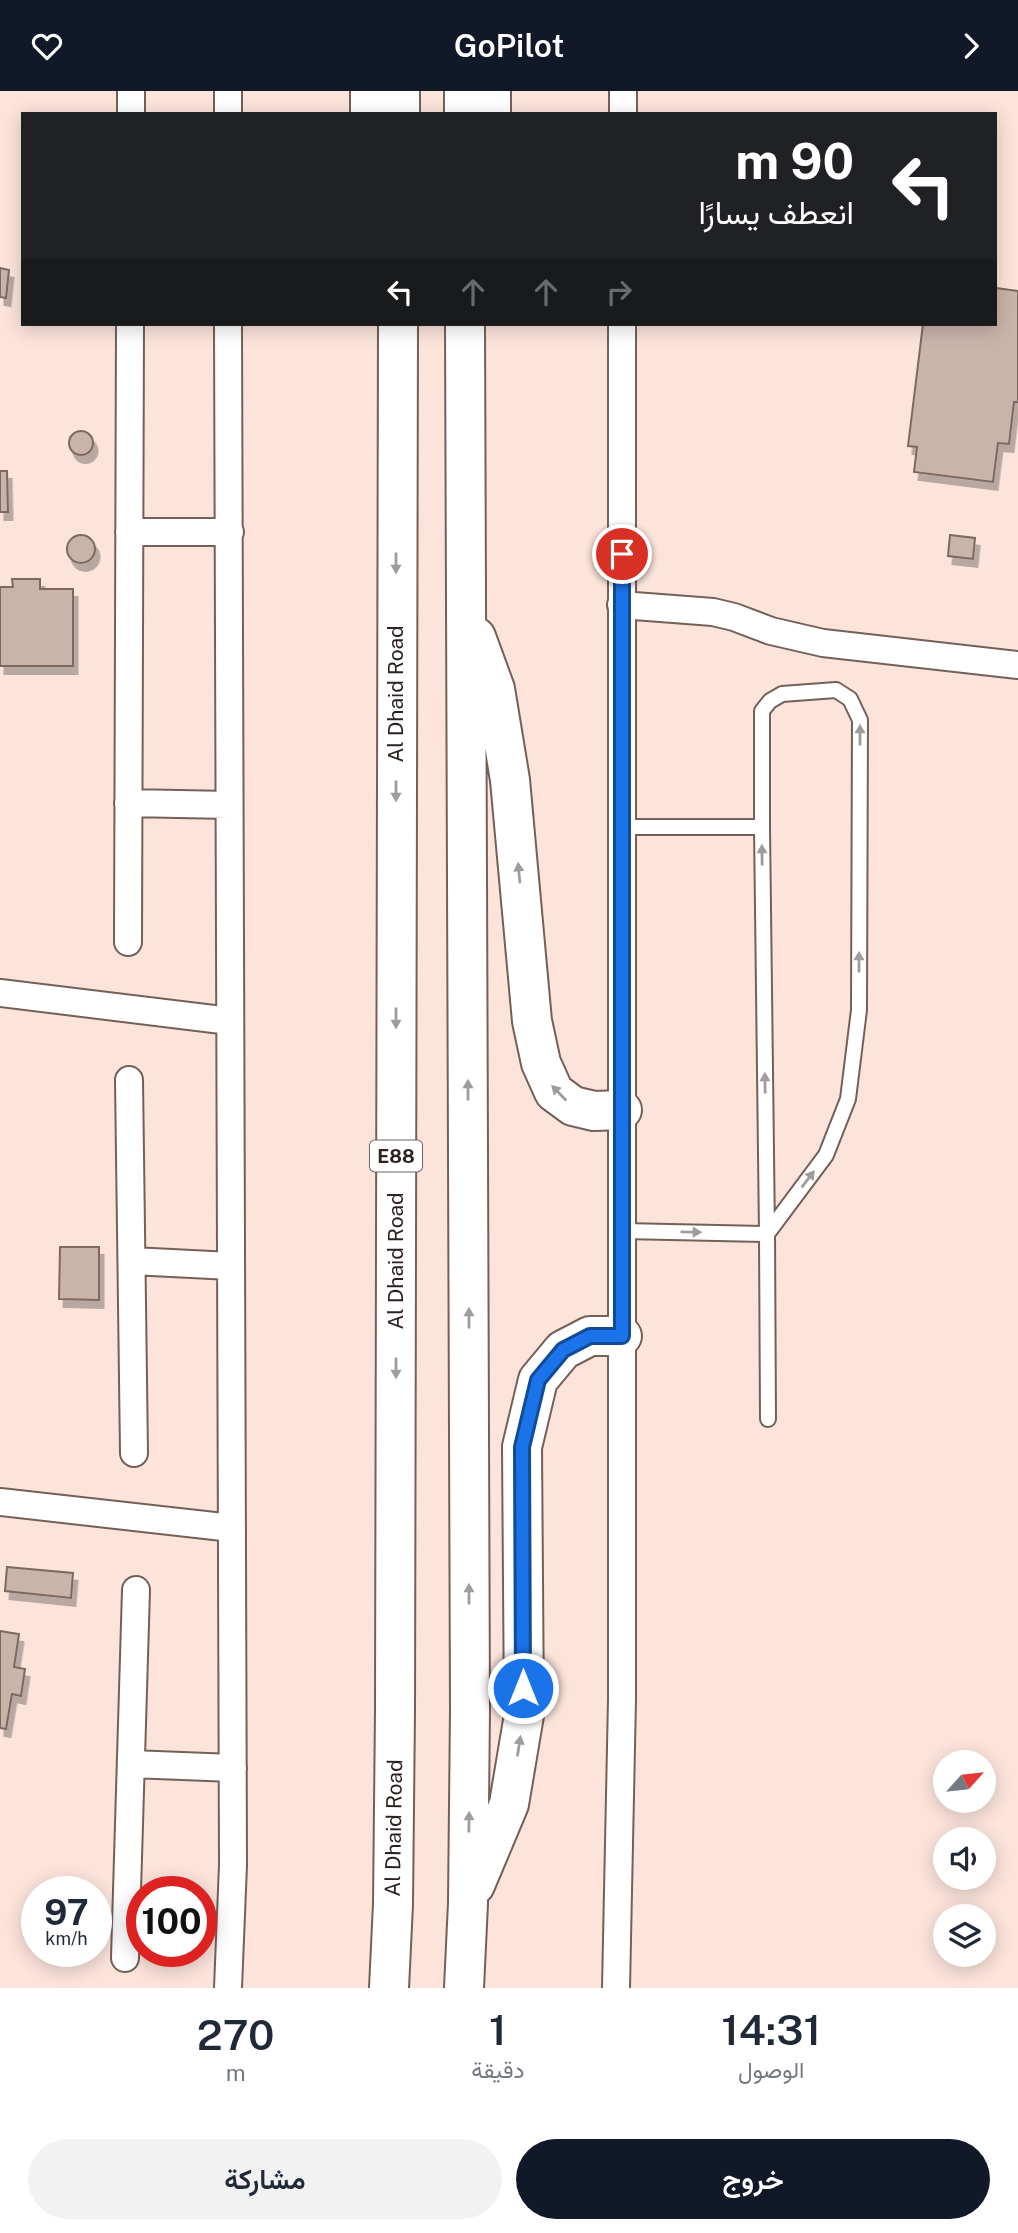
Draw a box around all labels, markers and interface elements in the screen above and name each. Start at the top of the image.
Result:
icon: heart [28,27,66,65]
text: GoPilot [454,27,564,64]
icon: forward [952,27,990,65]
text: 90 m [735,132,854,190]
icon: left [878,140,969,231]
text: انعطف يسارًا [698,194,854,231]
icon: left [381,273,419,311]
icon: ahead [454,273,492,311]
icon: ahead [527,273,565,311]
icon: right [600,273,638,311]
pin [592,524,652,584]
icon: arrive [603,535,641,573]
one-way arrow [390,553,402,575]
street label: Al Dhaid Road [383,625,408,763]
one-way arrow [854,724,865,746]
one-way arrow [390,780,402,802]
one-way arrow [756,844,768,866]
one-way arrow [513,862,524,884]
one-way arrow [853,951,865,973]
one-way arrow [390,1008,402,1030]
one-way arrow [760,1072,771,1094]
one-way arrow [462,1079,474,1101]
one-way arrow [551,1085,568,1102]
road number: E88 [370,1141,422,1171]
one-way arrow [801,1170,815,1188]
street label: Al Dhaid Road [383,1192,408,1330]
one-way arrow [680,1226,702,1238]
one-way arrow [463,1307,474,1329]
one-way arrow [390,1358,402,1380]
one-way arrow [463,1583,475,1605]
position arrow [486,1651,560,1725]
one-way arrow [513,1735,524,1757]
north arrow [933,1750,996,1813]
map controls [933,1750,996,1967]
street label: Al Dhaid Road [380,1759,407,1897]
one-way arrow [463,1811,475,1833]
button: sound [933,1827,996,1890]
speed limit sign: 100 [126,1876,217,1967]
text: 97 [44,1892,89,1933]
button: layers [933,1904,996,1967]
text: km/h [45,1928,88,1949]
text: 1 [489,2005,507,2054]
text: 14:31 [721,2005,821,2054]
text: 270 [197,2010,274,2059]
text: دقيقة [471,2056,524,2083]
text: الوصول [738,2056,804,2083]
text: m [226,2059,246,2086]
button: مشاركة [28,2139,502,2219]
button: خروج [516,2139,990,2219]

